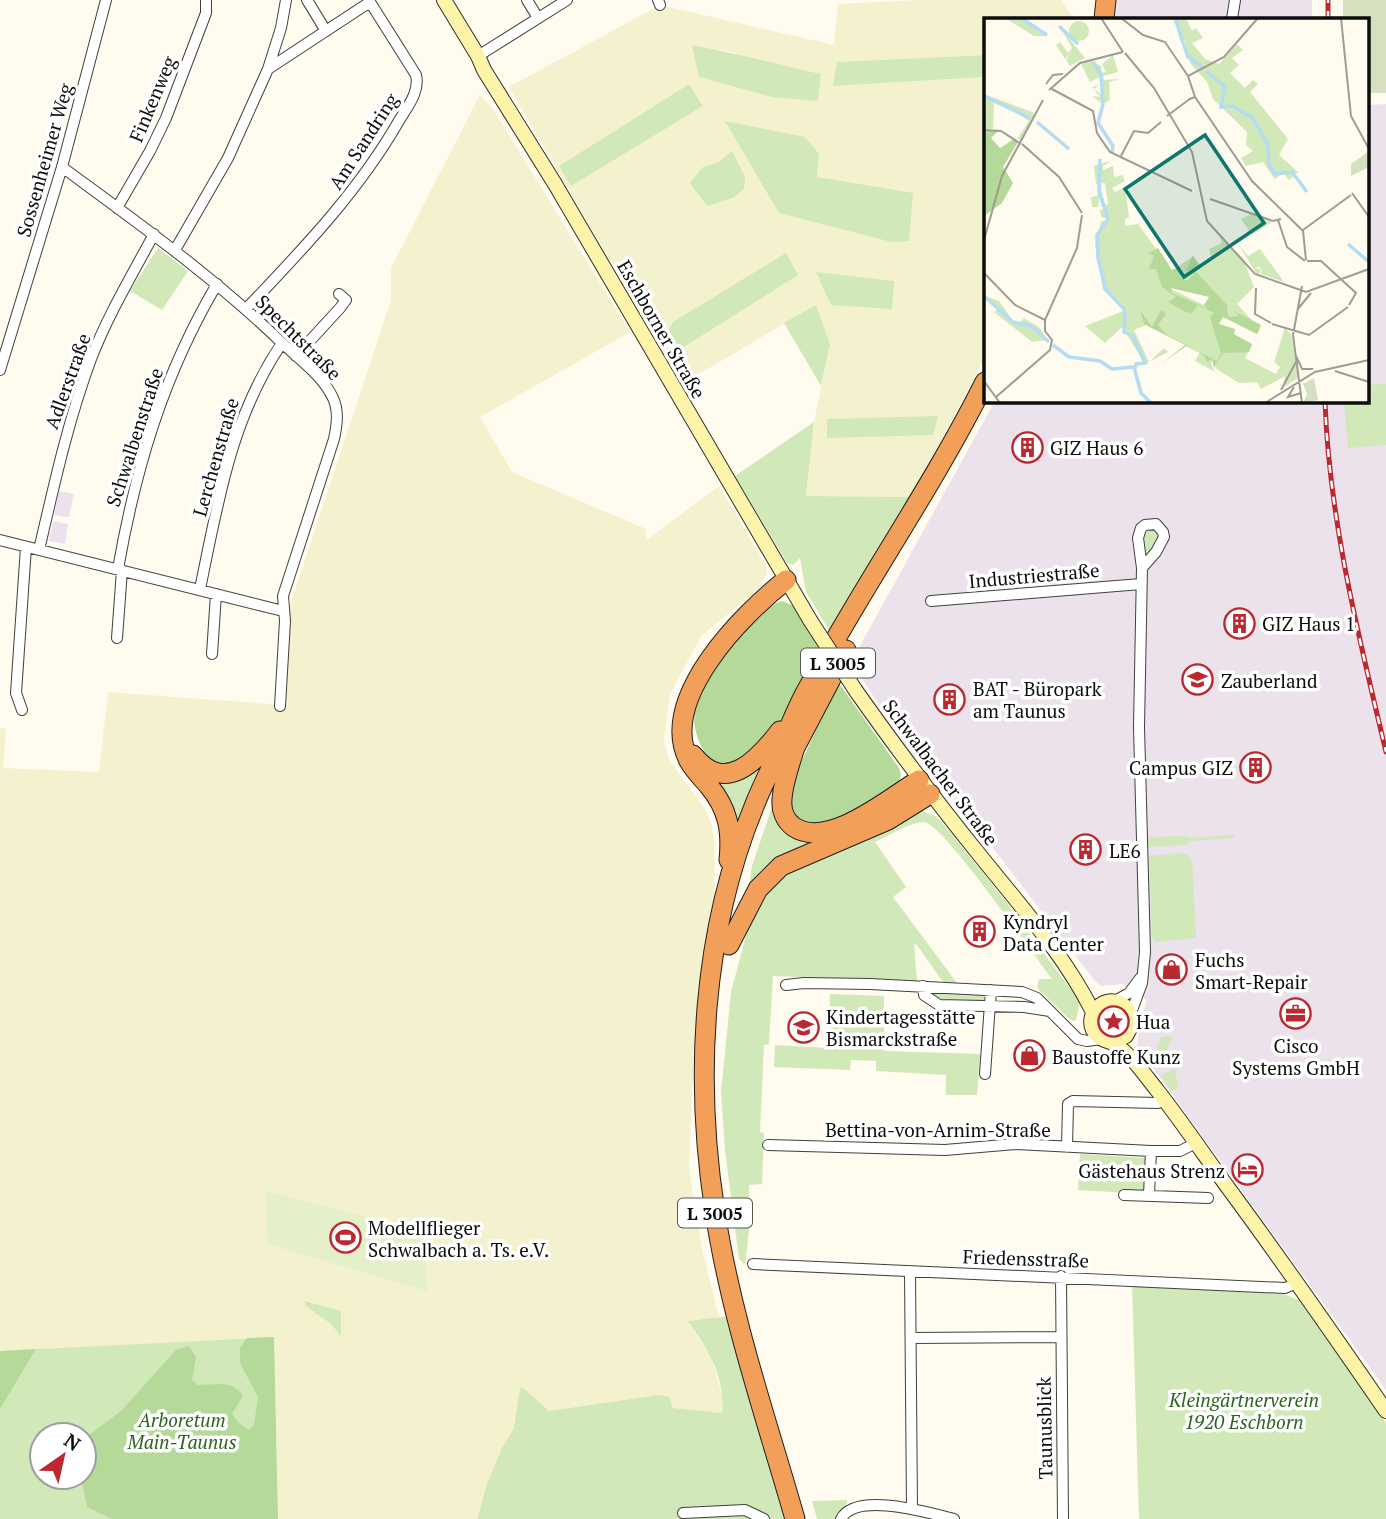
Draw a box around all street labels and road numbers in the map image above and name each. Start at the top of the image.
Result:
street label: Finkenweg [123,51,182,146]
street label: Sossenheimer Weg [10,79,78,240]
street label: Am Sandring [323,87,404,194]
street label: Eschborner Straße [612,255,712,403]
street label: Spechtstraße [251,289,347,385]
street label: Adlerstraße [38,330,96,432]
street label: Schwalbenstraße [100,364,168,510]
street label: Lerchenstraße [186,395,244,519]
street label: Industriestraße [968,557,1100,593]
road number: L 3005 [801,648,875,678]
street label: Schwalbacher Straße [878,694,1004,850]
street label: Bettina-von-Arnim-Straße [825,1117,1051,1142]
road number: L 3005 [678,1198,752,1228]
street label: Friedensstraße [962,1243,1090,1273]
street label: Taunusblick [1031,1376,1057,1479]

